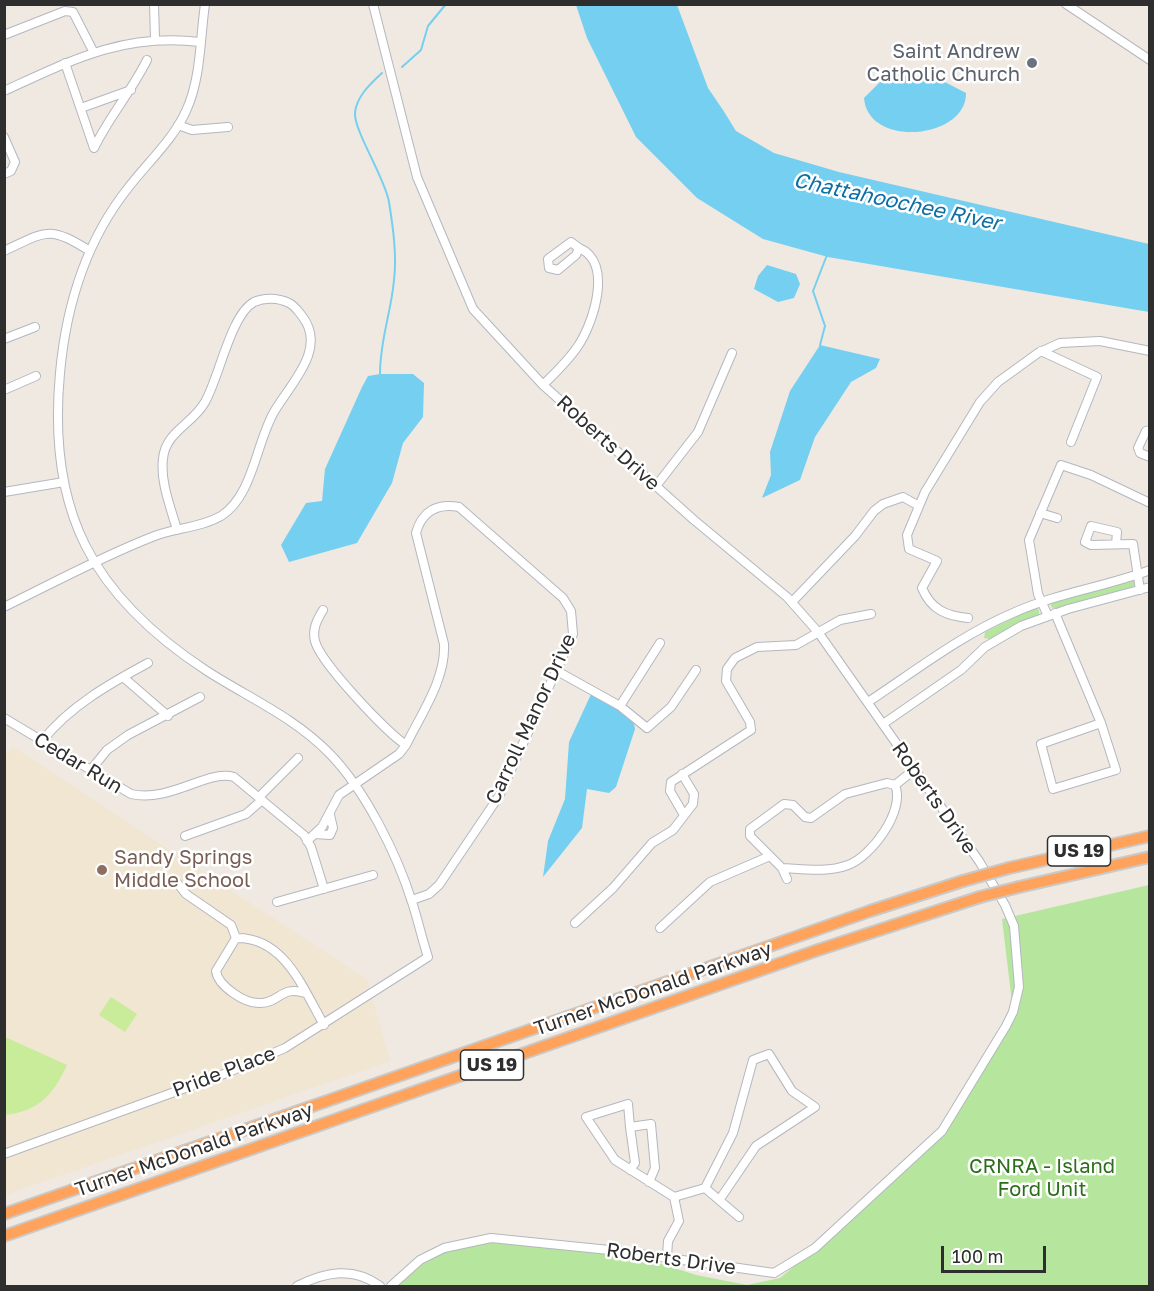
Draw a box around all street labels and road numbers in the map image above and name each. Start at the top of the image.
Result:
street label: Roberts Drive [551,390,665,496]
street label: Carroll Manor Drive [481,630,581,808]
street label: Cedar Run [29,727,127,799]
street label: Roberts Drive [887,738,981,858]
road number: US 19 [1048,836,1110,866]
street label: Turner McDonald Parkway [531,937,775,1041]
street label: Pride Place [169,1041,279,1103]
road number: US 19 [460,1050,524,1080]
street label: Turner McDonald Parkway [72,1098,316,1202]
street label: Roberts Drive [605,1238,737,1280]

